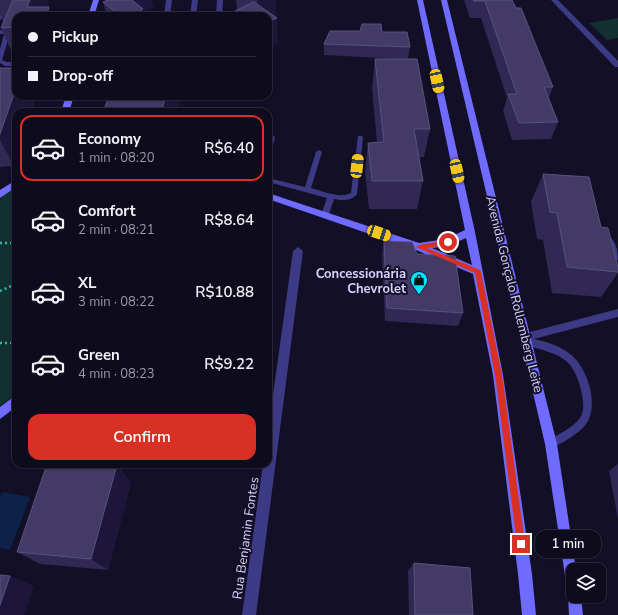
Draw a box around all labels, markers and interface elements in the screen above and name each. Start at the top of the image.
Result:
text: Pickup [52,27,98,47]
text: Drop-off [52,66,113,86]
car [429,68,445,94]
text: Economy [78,129,141,149]
icon: car [30,130,66,166]
text: R$6.40 [204,138,254,158]
text: 1 min · 08:20 [78,149,154,167]
car [350,153,364,179]
car [449,158,465,184]
street label: Avenida Gonçalo Rollemberg Leite [481,194,547,394]
text: Comfort [78,201,135,221]
icon: car [30,202,66,238]
text: R$8.64 [204,210,254,230]
text: 2 min · 08:21 [78,221,154,239]
car [366,223,392,243]
route start [439,233,457,251]
place label: Concessionária Chevrolet [316,265,407,298]
shop icon: Concessionária Chevrolet [409,270,429,295]
text: XL [78,273,97,293]
icon: car [30,274,66,310]
text: R$10.88 [195,282,254,302]
text: 3 min · 08:22 [78,293,154,311]
text: Green [78,345,120,365]
icon: car [30,346,66,382]
text: R$9.22 [204,354,254,374]
text: 4 min · 08:23 [78,365,154,383]
button: Confirm [28,414,256,460]
street label: Rua Benjamin Fontes [228,476,263,600]
callout: 1 min [535,530,601,558]
route end [512,535,530,553]
text: 1 min [551,535,585,553]
map controls [566,563,606,603]
button: layers [566,563,606,603]

